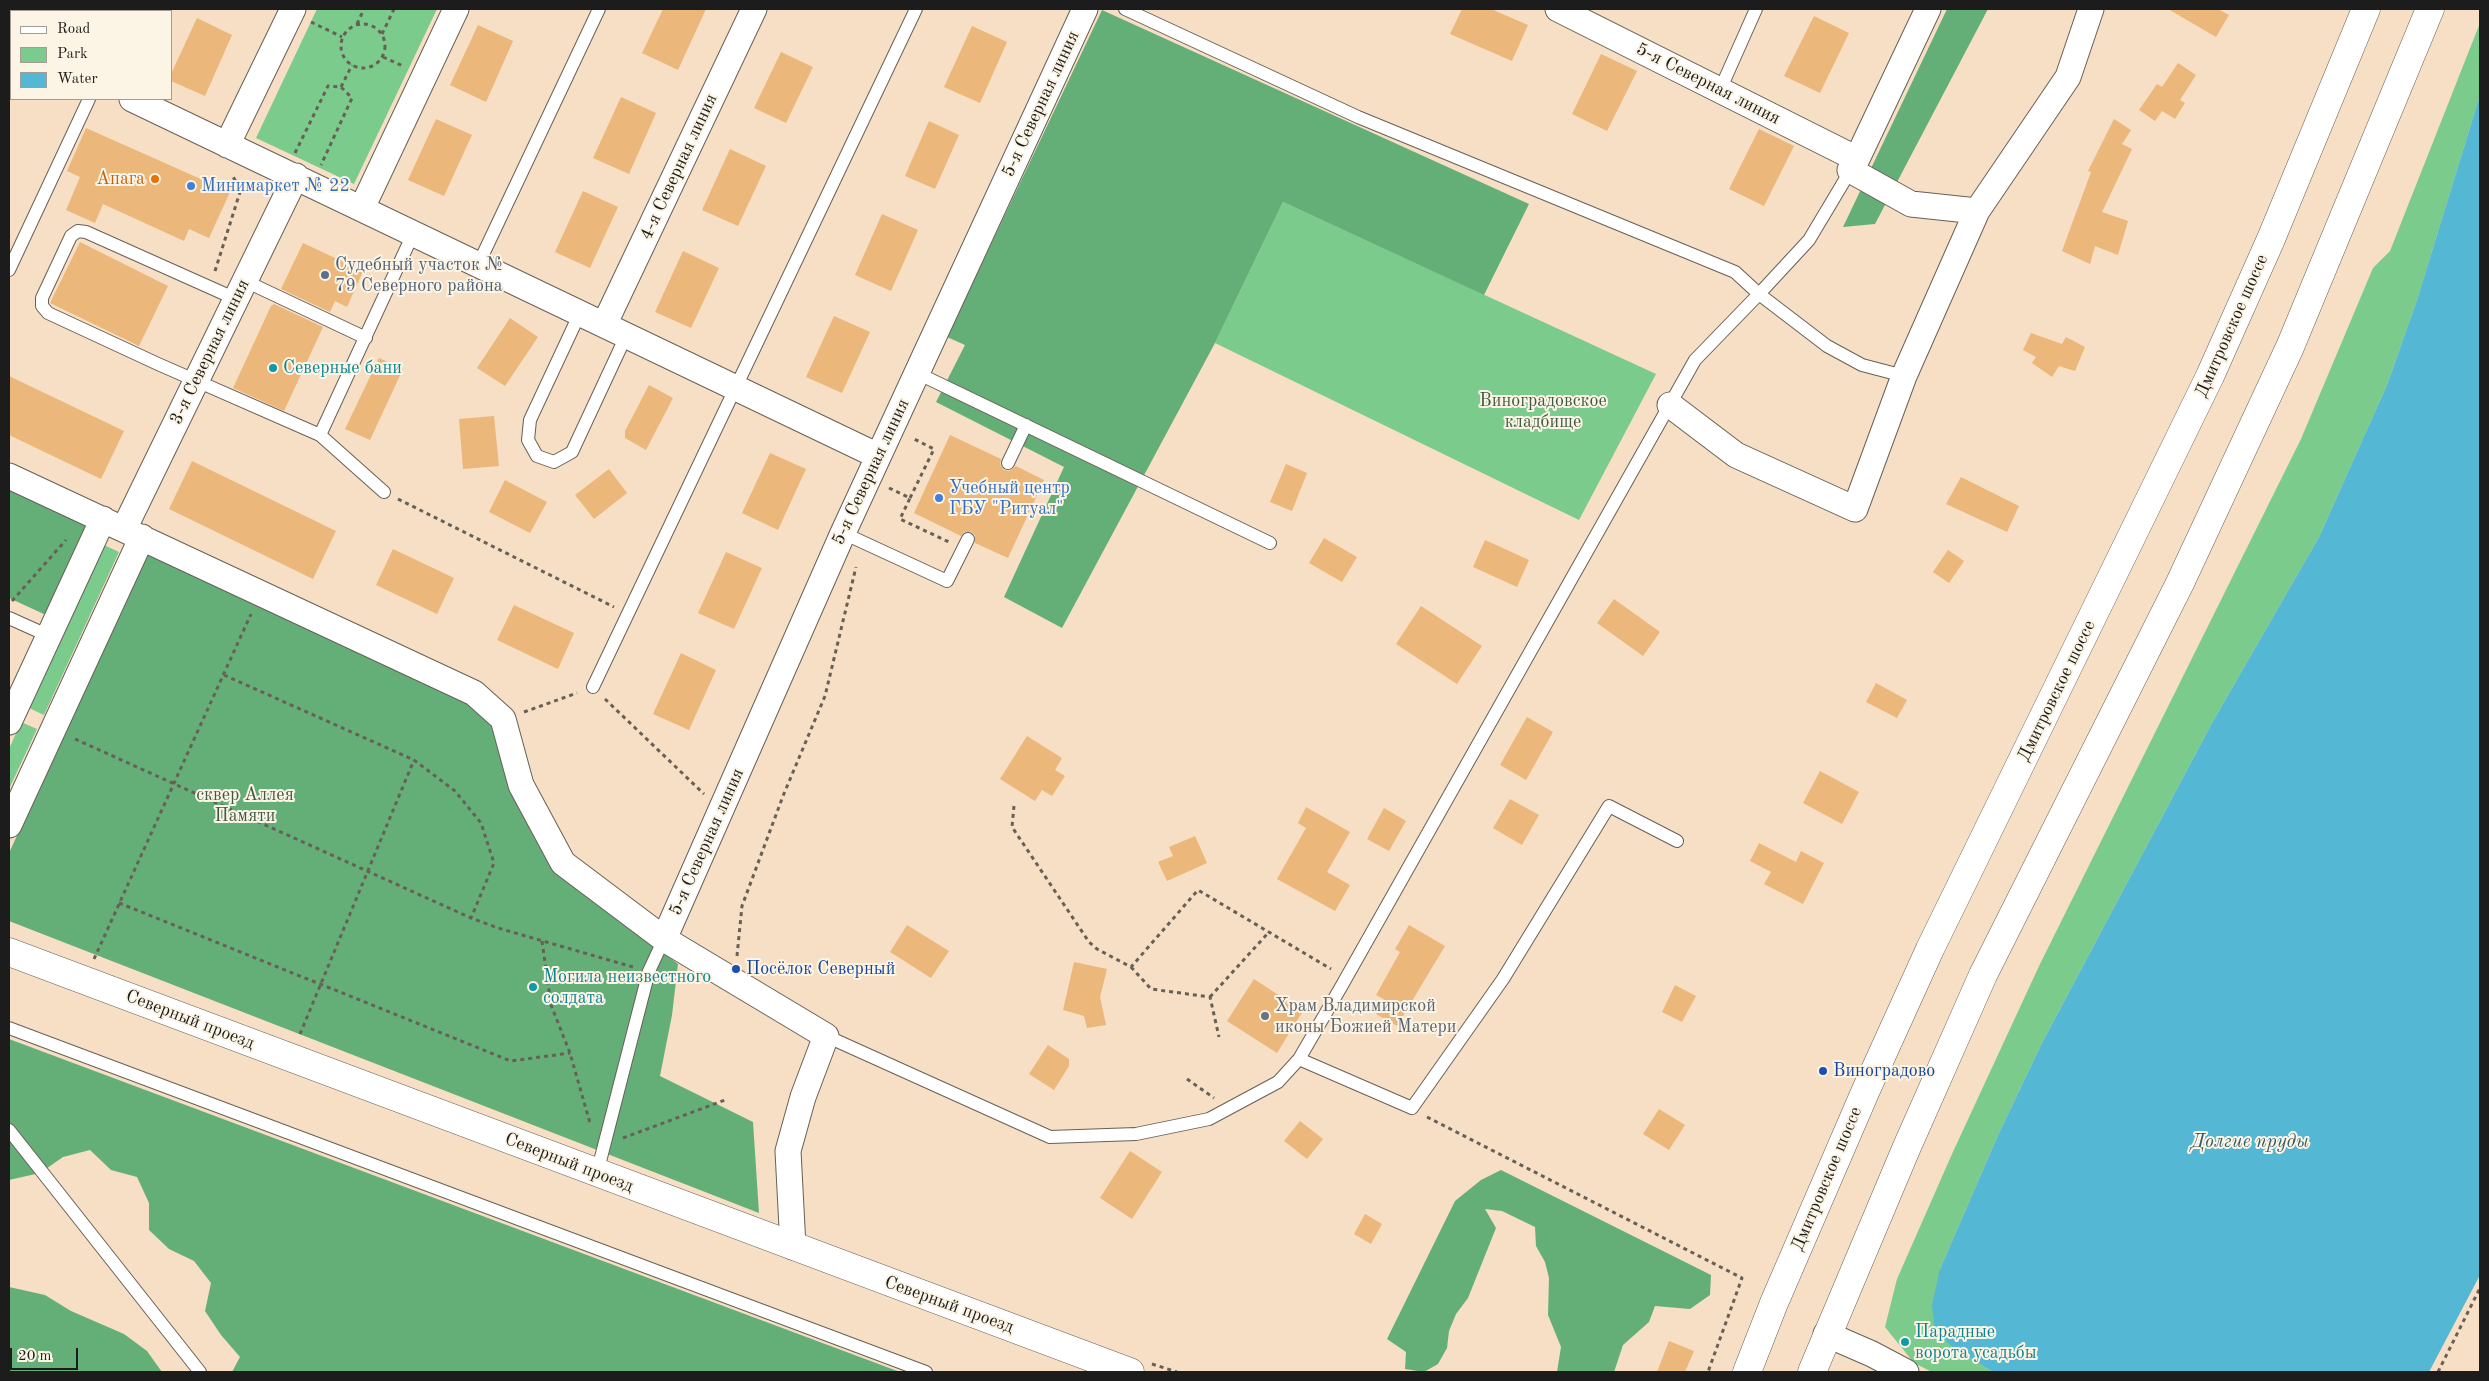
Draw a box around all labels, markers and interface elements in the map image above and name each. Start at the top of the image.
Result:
legend [10,10,172,100]
text: Road [57,22,90,37]
street label: 5-я Северная линия [998,27,1084,181]
street label: 5-я Северная линия [1632,38,1784,130]
text: Park [57,47,88,62]
text: Water [57,72,98,87]
street label: 4-я Северная линия [636,90,722,244]
place label: Апага [96,168,145,190]
marker: Апага [149,173,161,185]
place label: Минимаркет № 22 [201,175,350,197]
marker: Минимаркет № 22 [185,180,197,192]
street label: Дмитровское шоссе [2191,251,2273,401]
place label: Судебный участок № 79 Северного района [335,254,504,296]
marker: Судебный участок № 79 Северного района [319,269,331,281]
street label: 3-я Северная линия [165,276,255,428]
place label: Северные бани [283,357,402,379]
marker: Северные бани [267,362,279,374]
park label: Виноградовское кладбище [1479,390,1607,432]
street label: 5-я Северная линия [828,395,914,549]
place label: Учебный центр ГБУ "Ритуал" [949,477,1070,520]
marker: Учебный центр ГБУ "Ритуал" [933,492,945,504]
street label: Дмитровское шоссе [2013,617,2101,765]
street label: 5-я Северная линия [665,765,749,919]
park label: сквер Аллея Памяти [196,784,294,826]
place label: Посёлок Северный [746,958,895,980]
marker: Посёлок Северный [730,963,742,975]
place label: Могила неизвестного солдата [543,966,711,1009]
marker: Могила неизвестного солдата [527,981,539,993]
street label: Северный проезд [123,986,257,1054]
place label: Храм Владимирской иконы Божией Матери [1275,995,1456,1038]
marker: Храм Владимирской иконы Божией Матери [1259,1010,1271,1022]
place label: Виноградово [1833,1060,1935,1082]
marker: Виноградово [1817,1065,1829,1077]
street label: Дмитровское шоссе [1787,1104,1867,1254]
street label: Северный проезд [502,1129,636,1197]
water label: Долгие пруды [2191,1131,2309,1153]
street label: Северный проезд [881,1272,1017,1338]
place label: Парадные ворота усадьбы [1915,1321,2037,1364]
marker: Парадные ворота усадьбы [1899,1336,1911,1348]
scale bar [12,1338,80,1370]
text: 20 m [18,1349,52,1364]

